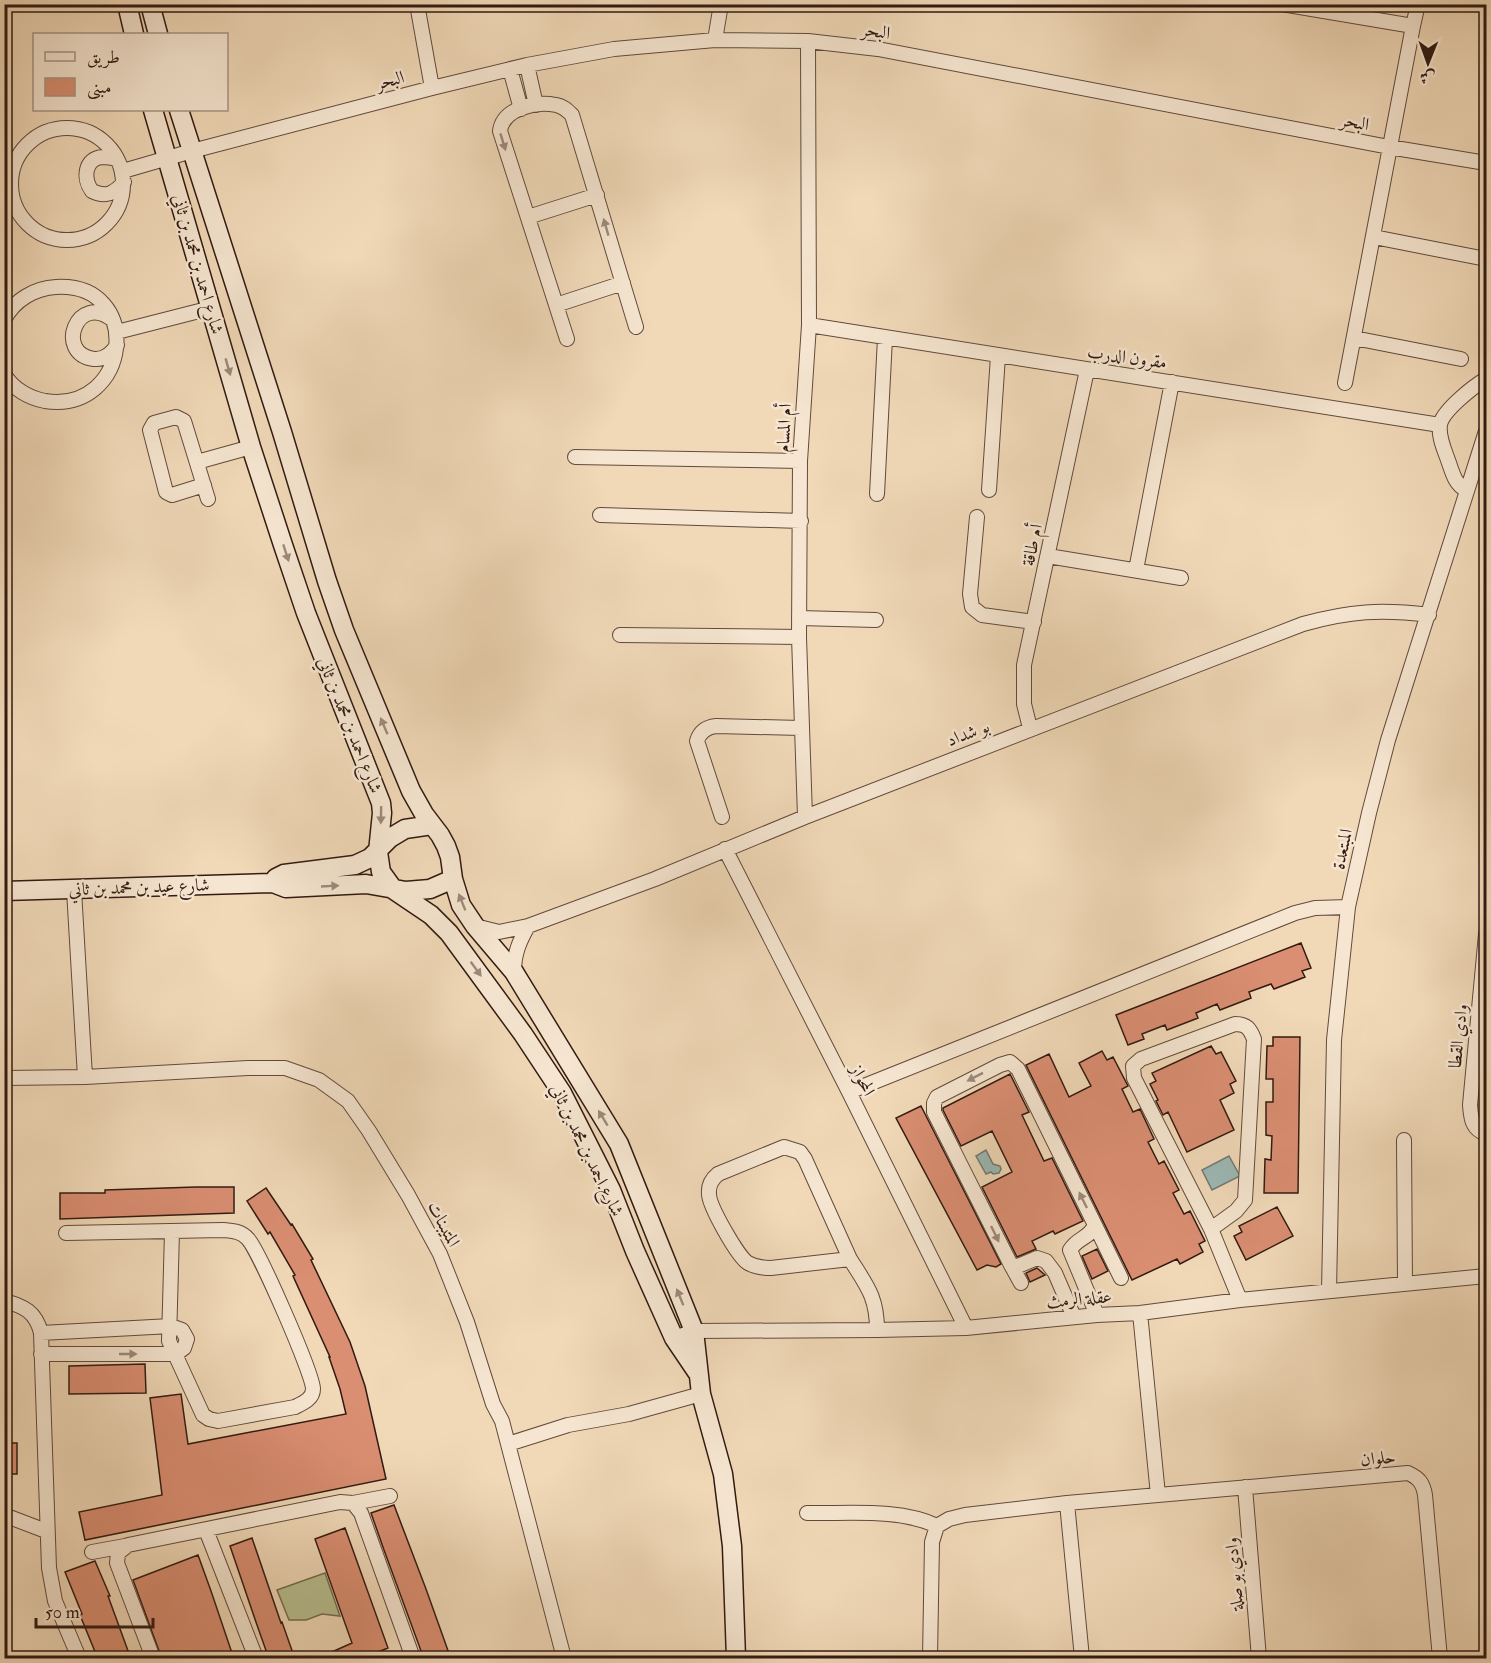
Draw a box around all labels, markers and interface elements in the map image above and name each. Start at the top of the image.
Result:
street label: البحر [858,18,892,45]
legend [33,33,228,111]
north arrow [1398,33,1458,93]
text: طريق [87,46,120,69]
street label: البحر [371,66,407,96]
text: ش [1420,67,1436,87]
text: مبنى [87,76,112,100]
street label: البحر [1337,108,1371,137]
one-way arrow [499,133,509,151]
street label: شارع احمد بن محمد بن ثاني [164,191,229,338]
one-way arrow [601,217,610,235]
street label: مقرون الدرب [1086,341,1168,374]
one-way arrow [224,358,233,376]
street label: أم المسام [770,402,801,453]
street label: أم طاقة [1015,521,1052,569]
one-way arrow [282,544,291,562]
street label: شارع احمد بن محمد بن ثاني [309,654,387,798]
street label: بو شداد [943,715,993,752]
one-way arrow [379,717,388,735]
one-way arrow [376,805,386,824]
street label: المبتعدة [1327,827,1358,871]
street label: شارع عيد بن محمد بن ثاني [68,874,210,904]
one-way arrow [320,881,339,890]
one-way arrow [457,893,467,911]
one-way arrow [469,962,481,977]
street label: وادي القطا [1444,1003,1476,1070]
street label: المحواز [844,1059,880,1100]
one-way arrow [966,1072,984,1082]
street label: شارع احمد بن محمد بن ثاني [542,1080,629,1222]
one-way arrow [598,1109,608,1126]
one-way arrow [1078,1191,1088,1208]
street label: المتيبنات [422,1197,465,1251]
one-way arrow [991,1226,1000,1243]
street label: عقلة الرمث [1045,1285,1113,1314]
one-way arrow [675,1287,685,1305]
one-way arrow [119,1349,138,1359]
street label: حلوان [1359,1445,1397,1471]
street label: وادي بو صلة [1220,1536,1252,1613]
scale bar [36,1591,153,1629]
text: 50 m [45,1601,80,1624]

